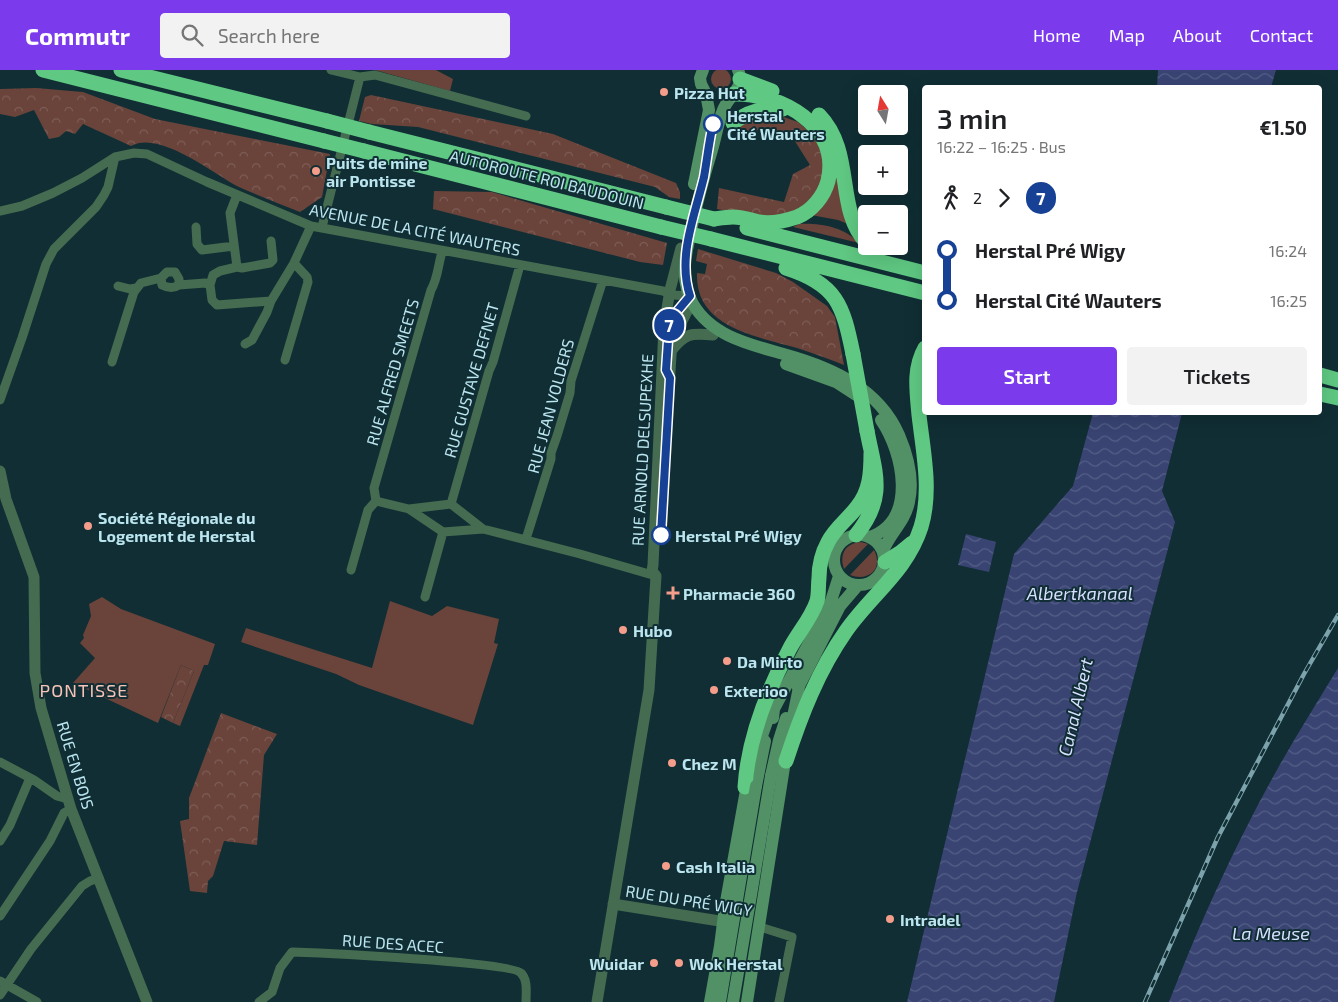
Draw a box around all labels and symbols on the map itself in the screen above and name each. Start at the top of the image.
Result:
place label: Pizza Hut [674,83,745,102]
north arrow [858,85,908,135]
marker: Pizza Hut [658,86,670,98]
place label: Herstal Cité Wauters [727,106,825,143]
marker: Herstal Cité Wauters [703,114,723,134]
street label: AUTOROUTE ROI BAUDOUIN [448,146,646,212]
place label: Puits de mine air Pontisse [326,153,428,190]
marker: Puits de mine air Pontisse [310,165,322,177]
street label: AVENUE DE LA CITÉ WAUTERS [308,199,522,259]
street label: RUE ALFRED SMEETS [362,296,422,448]
street label: RUE GUSTAVE DEFNET [440,300,502,460]
line badge: 7 [653,309,685,341]
street label: RUE JEAN VOLDERS [523,337,577,475]
street label: RUE ARNOLD DELSUPEXHE [627,354,657,546]
place label: Société Régionale du Logement de Herstal [98,508,256,545]
marker: Société Régionale du Logement de Herstal [82,520,94,532]
marker: Herstal Pré Wigy [651,525,671,545]
place label: Herstal Pré Wigy [675,526,802,546]
water label: Albertkanaal [1026,582,1133,604]
place label: Pharmacie 360 [683,584,795,603]
marker: Pharmacie 360 [667,587,679,599]
place label: Hubo [633,621,673,640]
marker: Hubo [617,624,629,636]
place label: Da Mirto [737,652,802,671]
marker: Da Mirto [721,655,733,667]
water label: Canal Albert [1053,656,1097,758]
district label: PONTISSE [40,679,128,701]
place label: Exterioo [724,681,788,700]
marker: Exterioo [708,684,720,696]
street label: RUE EN BOIS [54,719,98,811]
place label: Chez M [682,754,737,773]
marker: Chez M [666,757,678,769]
place label: Cash Italia [676,857,755,876]
marker: Cash Italia [660,860,672,872]
street label: RUE DU PRÉ WIGY [624,881,754,919]
place label: Intradel [900,910,961,929]
marker: Intradel [884,913,896,925]
water label: La Meuse [1232,922,1310,944]
street label: RUE DES ACEC [342,930,444,956]
place label: Wuidar [589,954,644,973]
place label: Wok Herstal [689,954,783,973]
marker: Wuidar [648,957,660,969]
marker: Wok Herstal [673,957,685,969]

